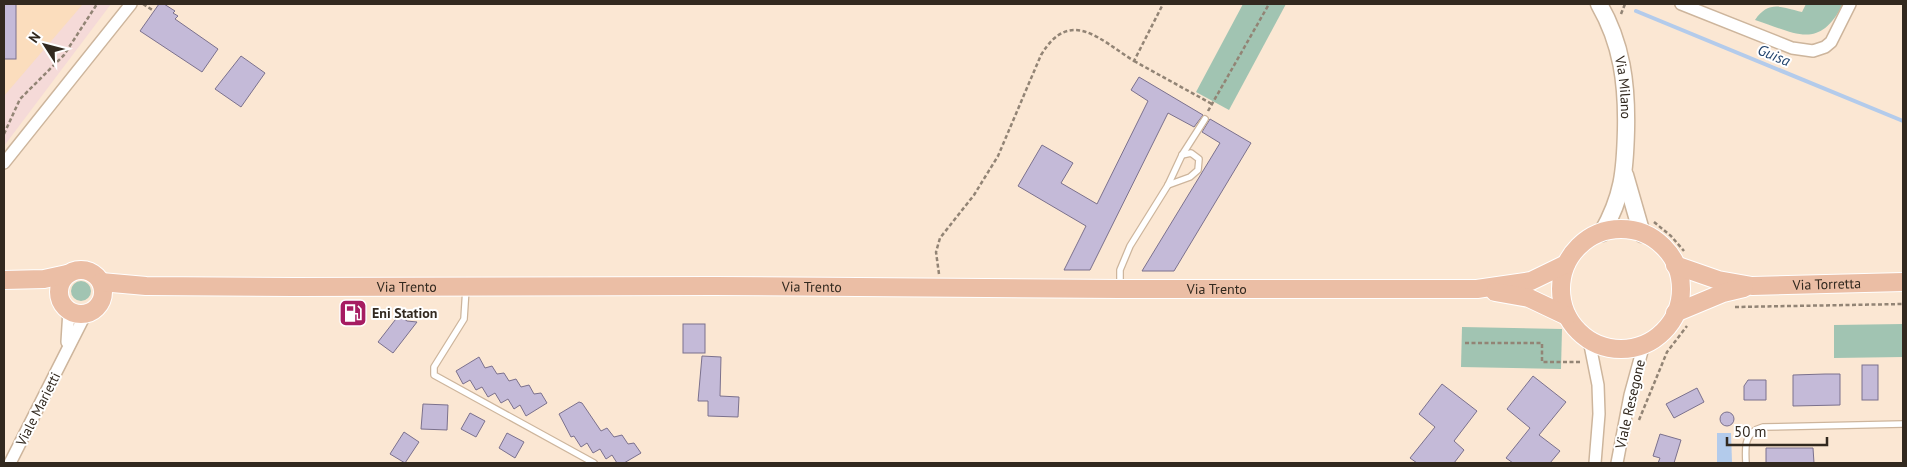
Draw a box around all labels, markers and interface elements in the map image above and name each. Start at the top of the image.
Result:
north arrow [20,20,70,70]
text: N [24,28,44,46]
water label: Guisa [1755,40,1794,70]
street label: Via Milano [1611,53,1635,119]
street label: Via Torretta [1791,274,1861,294]
street label: Via Trento [781,277,842,296]
street label: Via Trento [376,278,437,296]
street label: Via Trento [1186,280,1247,298]
fuel station icon: Eni Station [338,298,368,328]
place label: Eni Station [372,304,437,322]
street label: Viale Resegone [1611,358,1649,451]
street label: Viale Marietti [11,369,64,450]
scale bar [1727,414,1827,446]
text: 50 m [1734,422,1767,441]

